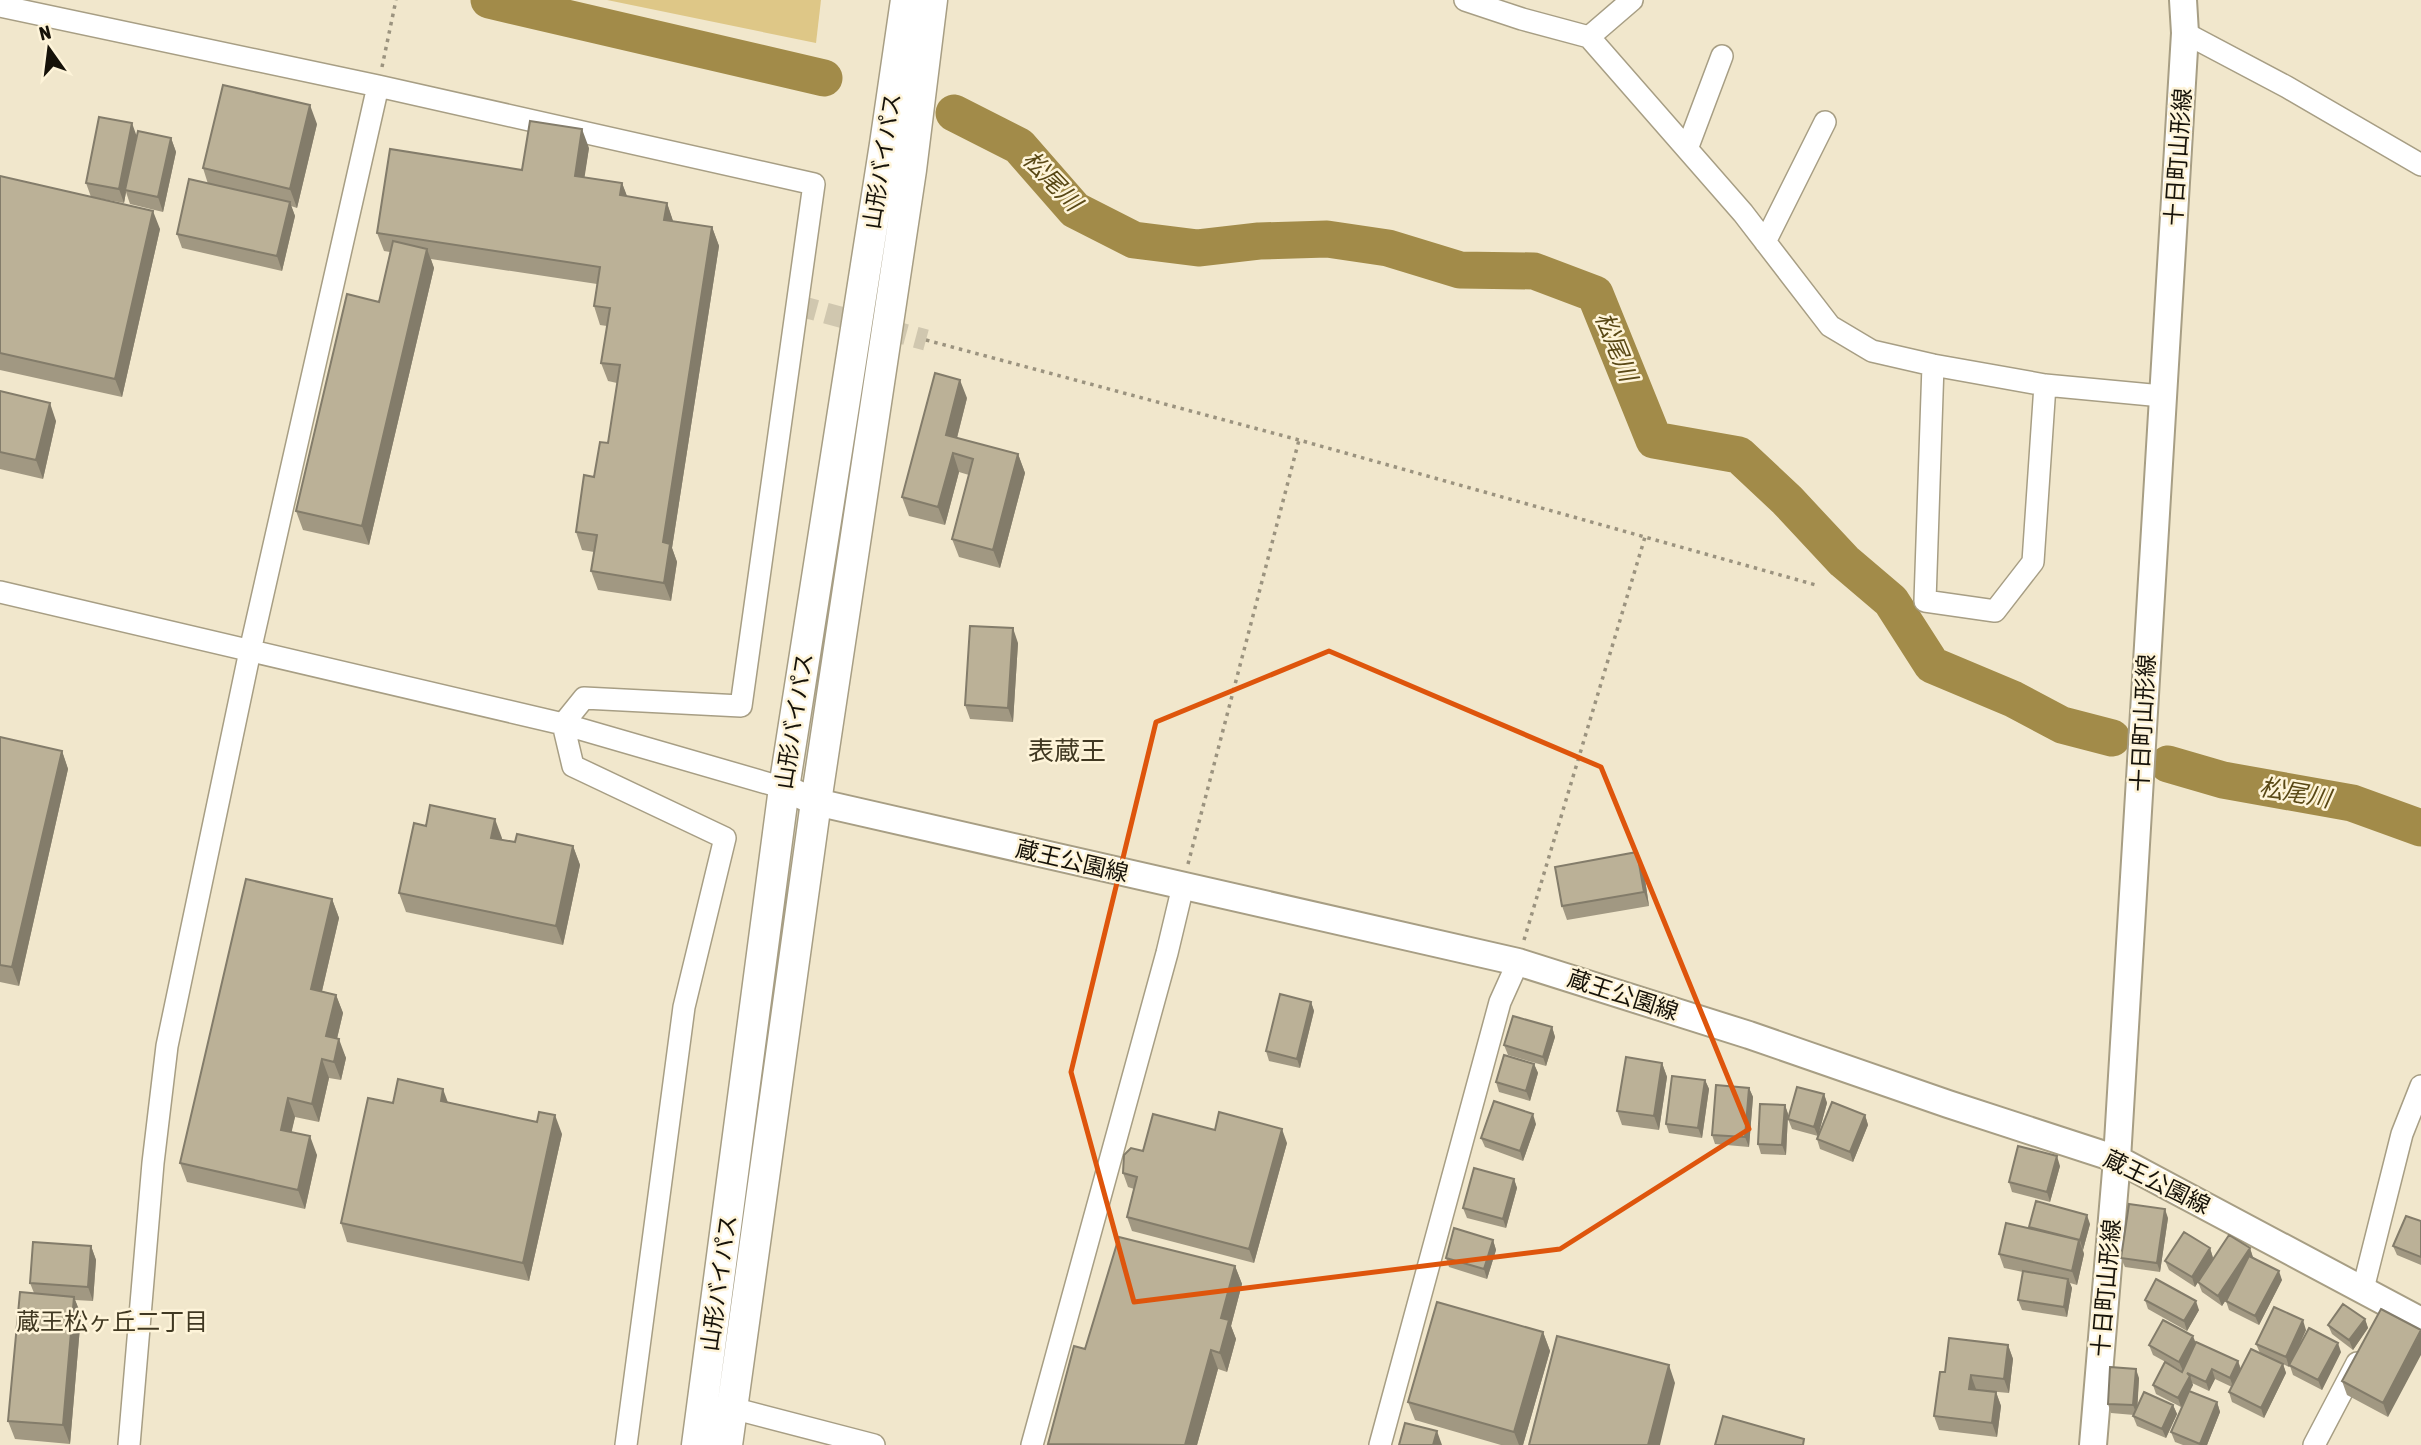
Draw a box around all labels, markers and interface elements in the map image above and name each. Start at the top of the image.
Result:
north arrow [14,14,84,84]
text: N [37,20,53,45]
street label: 十日町山形線 [2160,87,2196,227]
street label: 山形バイパス [858,91,906,231]
water label: 松尾川 [1018,145,1089,218]
water label: 松尾川 [1590,308,1644,388]
street label: 山形バイパス [770,651,818,791]
street label: 十日町山形線 [2126,653,2160,793]
district label: 表蔵王 [1028,736,1106,766]
water label: 松尾川 [2257,773,2336,813]
street label: 蔵王公園線 [1013,835,1131,887]
street label: 蔵王公園線 [1564,965,1682,1025]
street label: 蔵王公園線 [2100,1145,2214,1219]
street label: 山形バイパス [697,1213,741,1353]
street label: 十日町山形線 [2087,1218,2125,1358]
district label: 蔵王松ヶ丘二丁目 [16,1308,208,1335]

